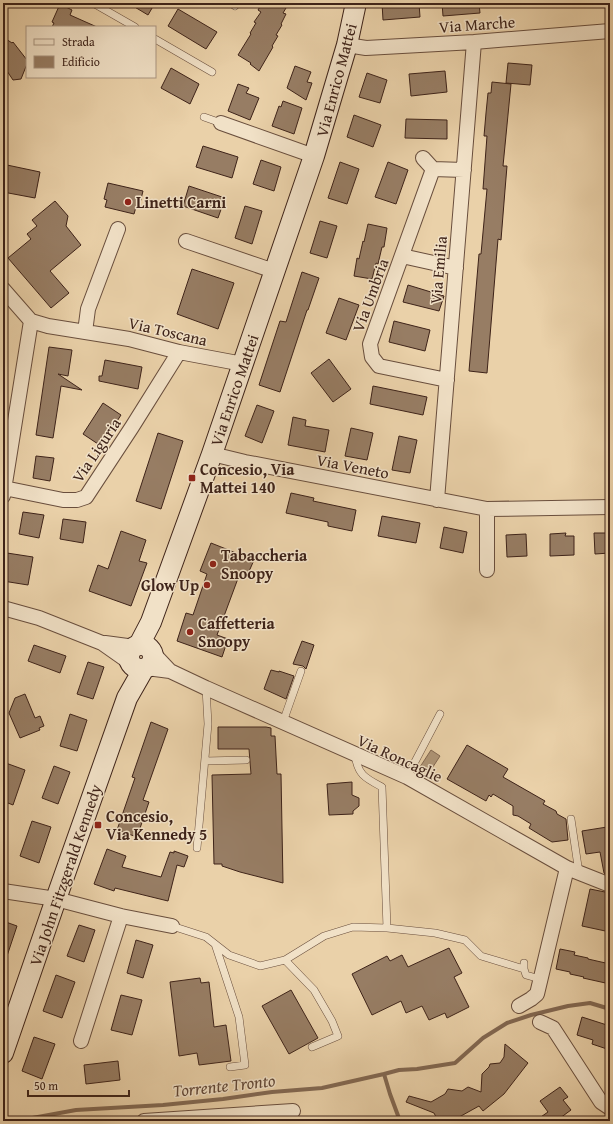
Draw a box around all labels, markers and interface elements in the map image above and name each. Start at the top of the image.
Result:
street label: Via Marche [438,9,516,39]
street label: Via Enrico Mattei [309,20,363,140]
legend [26,26,156,78]
text: Strada [62,33,95,50]
text: Edificio [62,53,100,70]
place label: Linetti Carni [136,190,226,214]
marker: Linetti Carni [123,197,133,207]
street label: Via Emilia [423,235,453,305]
street label: Via Umbria [346,254,395,335]
street label: Via Toscana [126,310,210,352]
street label: Via Enrico Mattei [204,330,265,449]
street label: Via Liguria [65,412,127,487]
street label: Via Veneto [315,447,391,485]
place label: Concesio, Via Mattei 140 [200,457,295,499]
marker: Concesio, Via Mattei 140 [187,473,197,483]
place label: Tabaccheria Snoopy [221,543,308,585]
marker: Tabaccheria Snoopy [208,559,218,569]
place label: Glow Up [141,573,199,597]
marker: Glow Up [202,580,212,590]
place label: Caffetteria Snoopy [198,611,276,653]
marker: Caffetteria Snoopy [185,627,195,637]
street label: Via Roncaglie [353,728,447,788]
street label: Via John Fitzgerald Kennedy [23,781,107,969]
place label: Concesio, Via Kennedy 5 [106,804,207,846]
marker: Concesio, Via Kennedy 5 [93,820,103,830]
water label: Torrente Tronto [172,1067,276,1103]
scale bar [28,1072,129,1098]
text: 50 m [34,1077,58,1094]

